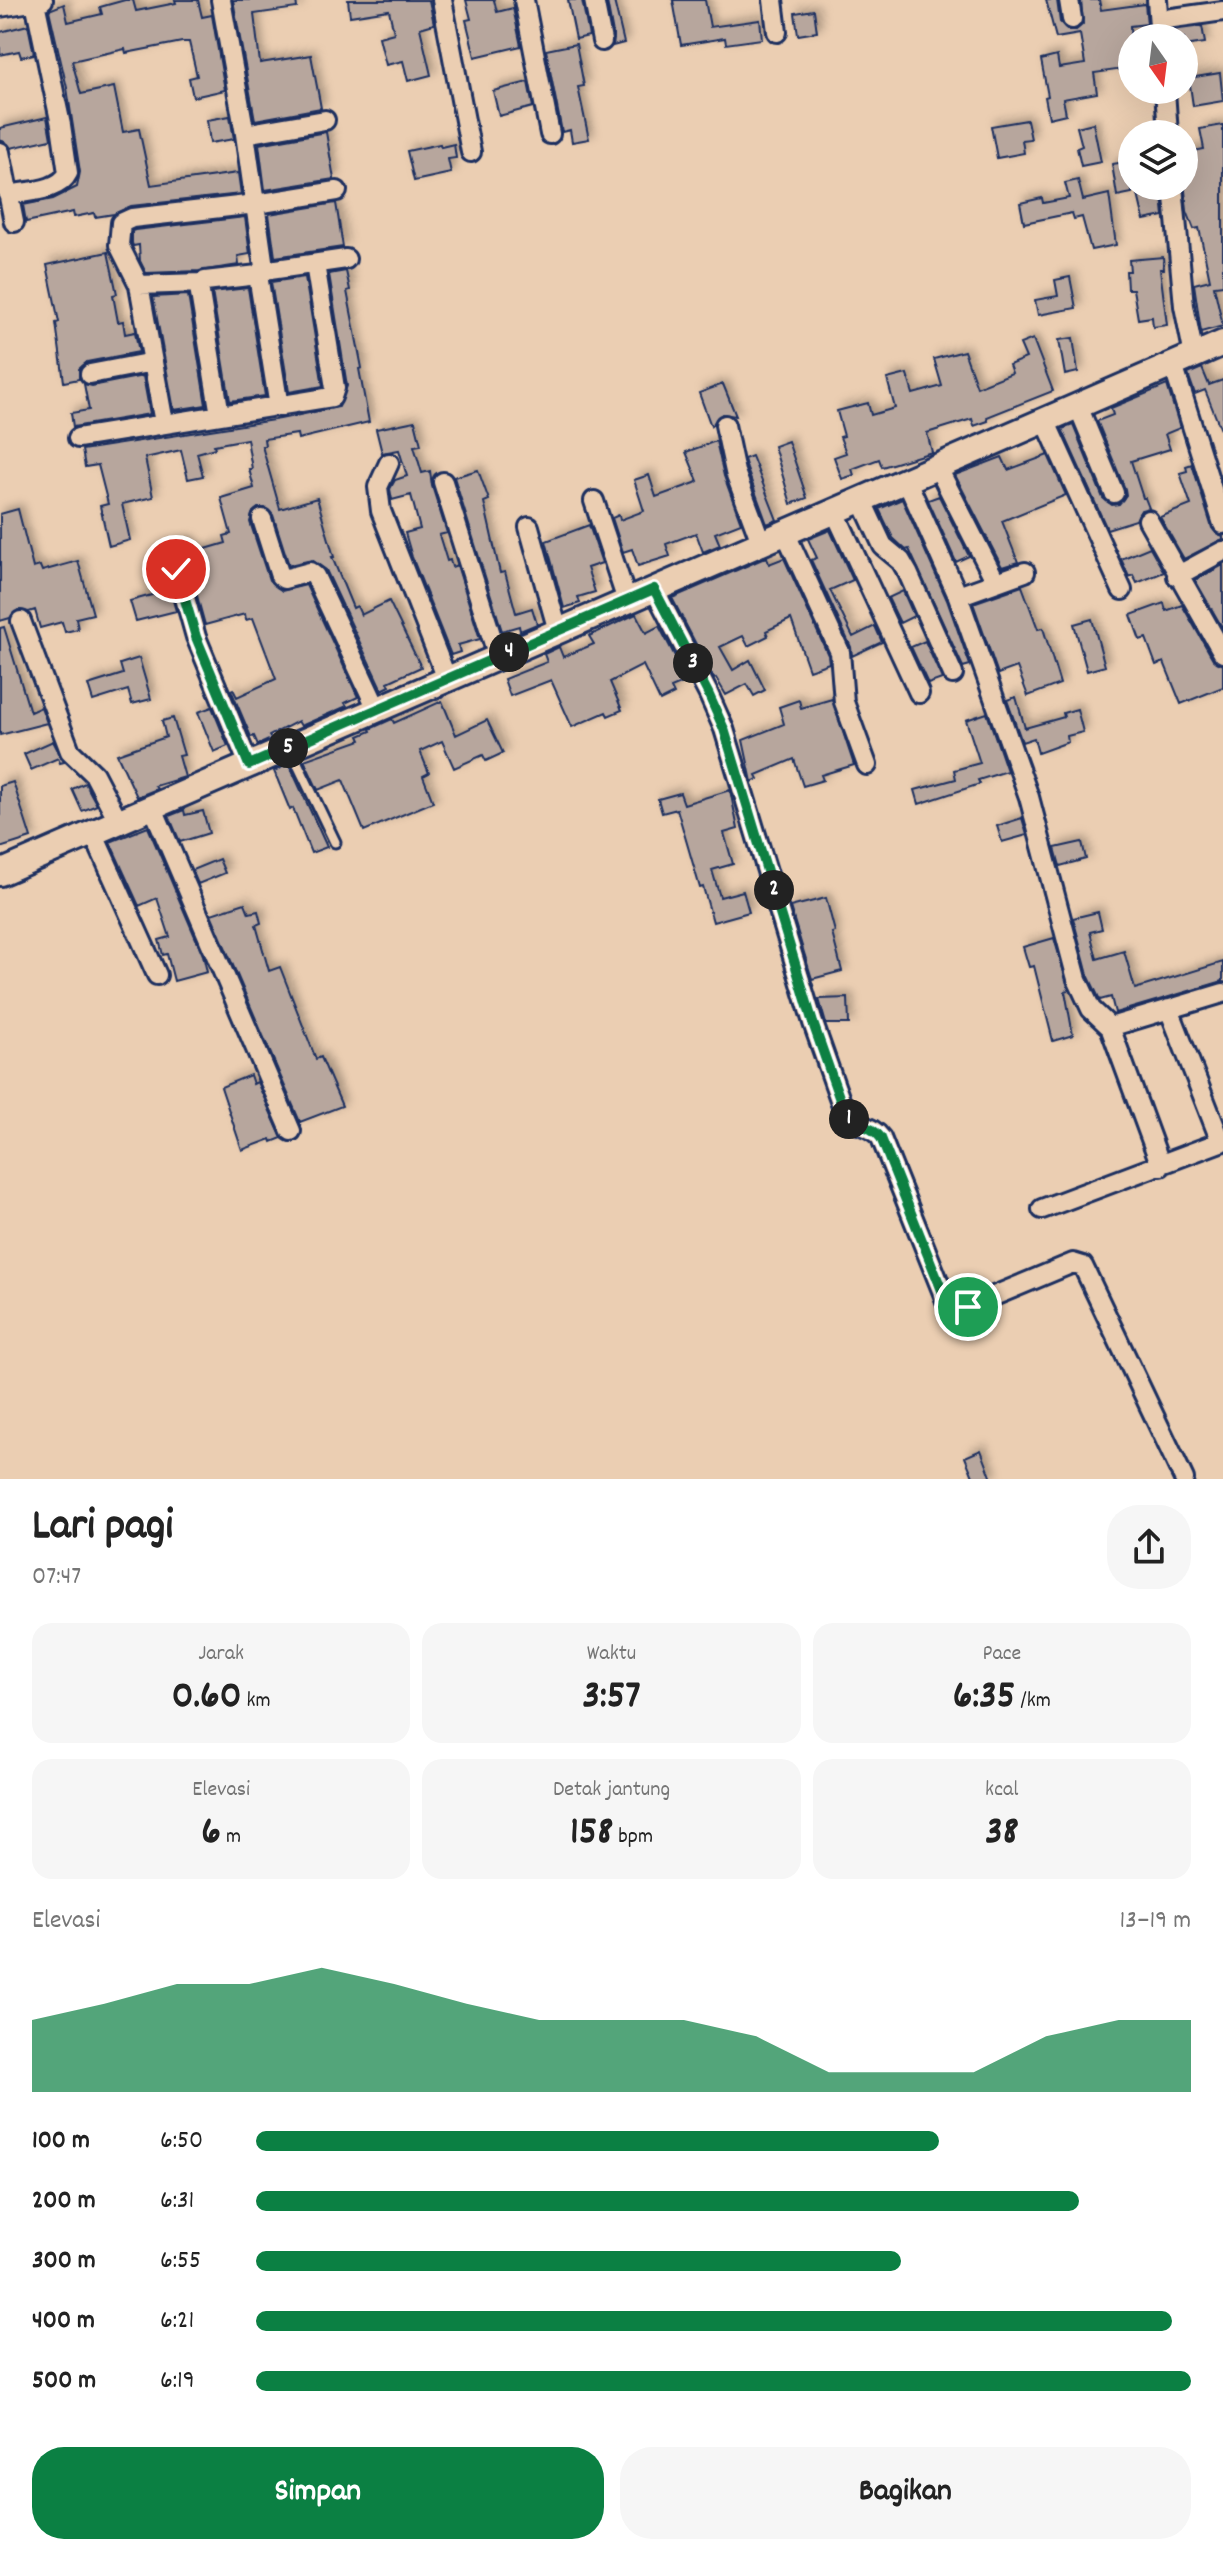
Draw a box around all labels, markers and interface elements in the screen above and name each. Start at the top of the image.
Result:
north arrow [1118,24,1198,104]
map controls [1118,24,1198,200]
button: layers [1118,120,1198,200]
pin [142,535,210,603]
icon: check [154,547,198,591]
pin: 4 [489,632,529,672]
text: 4 [504,636,514,667]
pin: 3 [673,643,713,683]
text: 3 [688,647,698,678]
pin: 5 [268,728,308,768]
text: 5 [283,732,293,763]
pin: 2 [754,870,794,910]
text: 2 [769,874,779,905]
pin: 1 [829,1099,869,1139]
text: 1 [847,1103,851,1134]
pin [934,1273,1002,1341]
icon: arrive [946,1285,990,1329]
text: Lari pagi [32,1497,173,1560]
button: share [1107,1505,1191,1589]
text: 07:47 [32,1559,81,1596]
text: Jarak [198,1639,244,1670]
text: Waktu [587,1639,636,1670]
text: Pace [982,1639,1021,1670]
text: 0.60 [172,1670,241,1727]
text: 3:57 [582,1670,641,1727]
text: 6:35 [953,1670,1015,1727]
text: km [241,1686,271,1717]
text: /km [1015,1686,1051,1717]
text: Elevasi [192,1775,250,1806]
text: Detak jantung [553,1775,670,1806]
text: kcal [985,1775,1019,1806]
text: 6 [201,1806,221,1863]
text: 158 [570,1806,613,1863]
text: 38 [985,1806,1019,1863]
text: m [221,1822,241,1853]
text: bpm [613,1822,653,1853]
text: Elevasi [32,1903,100,1940]
text: 13–19 m [1119,1903,1191,1940]
text: 100 m [32,2123,90,2160]
text: 6:50 [160,2123,203,2160]
text: 200 m [32,2183,96,2220]
text: 6:31 [160,2183,194,2220]
text: 300 m [32,2243,96,2280]
text: 6:55 [160,2243,201,2280]
text: 400 m [32,2303,95,2340]
text: 6:21 [160,2303,194,2340]
text: 500 m [32,2363,96,2400]
text: 6:19 [160,2363,195,2400]
button: Simpan [32,2447,604,2539]
button: Bagikan [620,2447,1191,2539]

